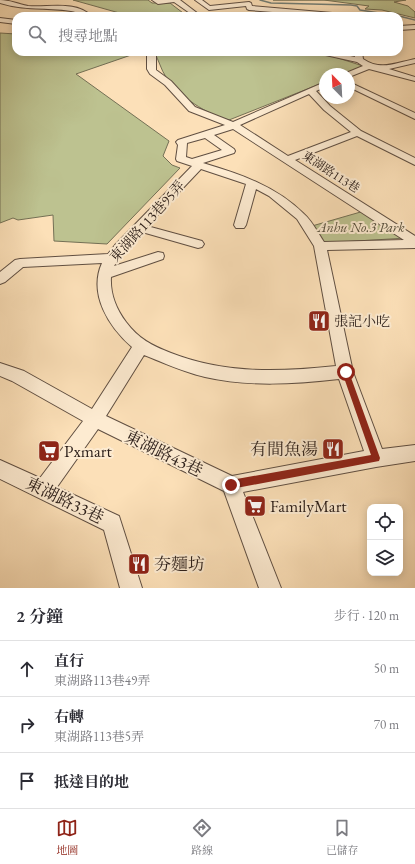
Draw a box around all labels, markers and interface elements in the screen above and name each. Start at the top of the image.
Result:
search box [12,12,403,56]
icon: search [26,23,48,45]
text: 搜尋地點 [58,26,118,45]
north arrow [319,68,355,104]
street label: 東湖路113巷 [299,148,363,196]
street label: 東湖路113巷95弄 [106,176,188,266]
park label: Anhu No.3 Park [317,218,405,236]
restaurant icon: 張記小吃 [306,308,332,334]
place label: 張記小吃 [334,312,390,330]
route start [337,363,355,381]
street label: 東湖路43巷 [121,425,207,481]
restaurant icon: 有間魚湯 [320,436,346,462]
supermarket icon: Pxmart [36,438,62,464]
place label: 有間魚湯 [250,438,318,460]
place label: Pxmart [64,440,112,462]
street label: 東湖路33巷 [22,472,108,528]
route end [222,476,240,494]
supermarket icon: FamilyMart [242,493,268,519]
place label: FamilyMart [270,495,347,517]
map controls [367,504,403,576]
button: locate [367,504,403,540]
button: layers [367,540,403,576]
restaurant icon: 夯麵坊 [126,551,152,577]
place label: 夯麵坊 [154,553,205,575]
text: 2 分鐘 [16,605,63,627]
text: 步行 · 120 m [334,607,399,624]
text: 直行 [54,651,84,670]
icon: ahead [16,658,38,680]
text: 50 m [374,660,399,677]
text: 東湖路113巷49弄 [54,672,150,689]
text: 右轉 [54,707,84,726]
icon: right [16,714,38,736]
text: 70 m [374,716,399,733]
text: 東湖路113巷5弄 [54,728,144,745]
icon: arrive [16,770,38,792]
text: 抵達目的地 [54,772,129,791]
tab: 地圖 [56,817,78,857]
tab: 路線 [191,817,213,857]
tab: 已儲存 [326,817,359,857]

